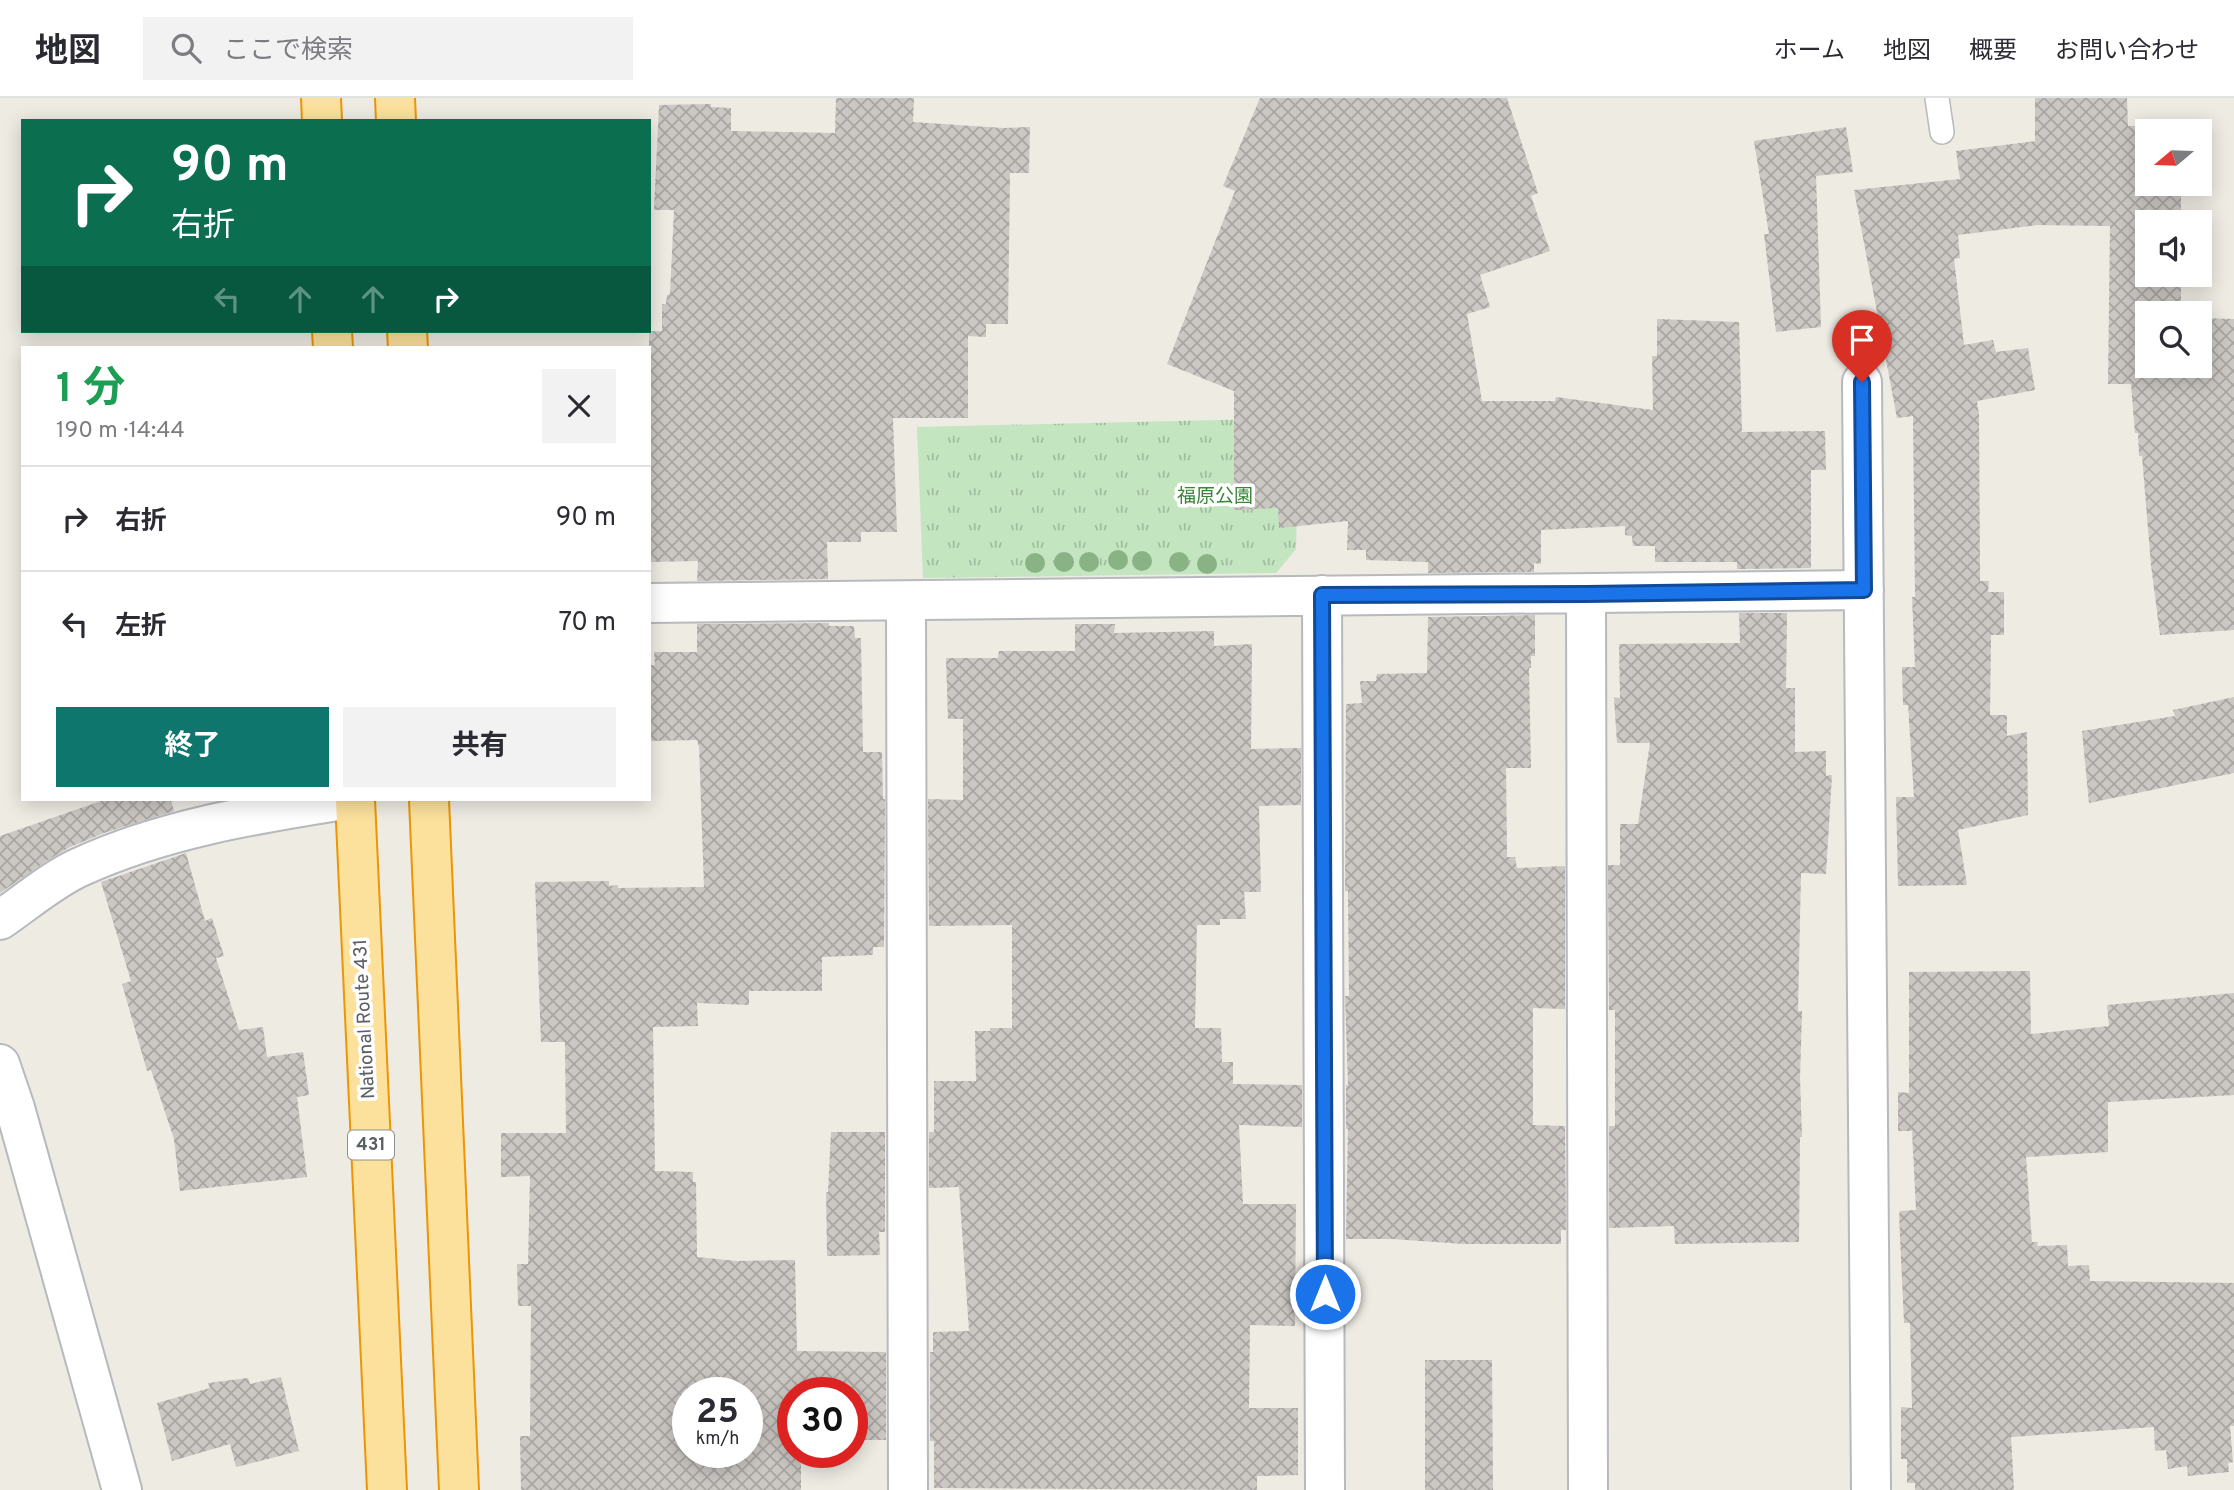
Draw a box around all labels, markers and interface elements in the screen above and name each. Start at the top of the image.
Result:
search box [143,17,633,80]
icon: search [167,29,205,67]
text: 地図 [35,32,101,74]
text: ここで検索 [223,35,353,68]
text: ホーム [1774,37,1845,67]
text: 地図 [1883,37,1931,67]
text: 概要 [1969,37,2017,67]
text: お問い合わせ [2055,37,2199,67]
north arrow [2135,119,2212,196]
map controls [2135,119,2212,378]
text: 90 m [171,137,289,199]
icon: right [56,147,147,238]
text: 右折 [171,207,235,247]
button: sound [2135,210,2212,287]
icon: left [208,280,246,318]
icon: ahead [281,280,319,318]
icon: ahead [354,280,392,318]
icon: right [427,280,465,318]
button: search [2135,301,2212,378]
pin [1832,310,1892,382]
icon: arrive [1843,321,1881,359]
text: 1 分 [56,364,125,417]
button: close [542,369,616,443]
text: 190 m · 14:44 [56,417,185,446]
park label: 福原公園 [1177,485,1253,509]
icon: right [56,500,94,538]
text: 90 m [556,502,616,535]
text: 右折 [115,506,167,539]
icon: left [56,605,94,643]
text: 70 m [558,607,616,640]
text: 左折 [115,611,167,644]
button: 終了 [56,707,329,787]
button: 共有 [343,707,616,787]
street label: National Route 431 [349,938,381,1100]
road number: 431 [348,1130,394,1160]
position arrow [1288,1257,1362,1331]
speed limit sign: 30 [777,1377,868,1468]
text: 25 [696,1391,739,1435]
text: km/h [696,1428,739,1451]

